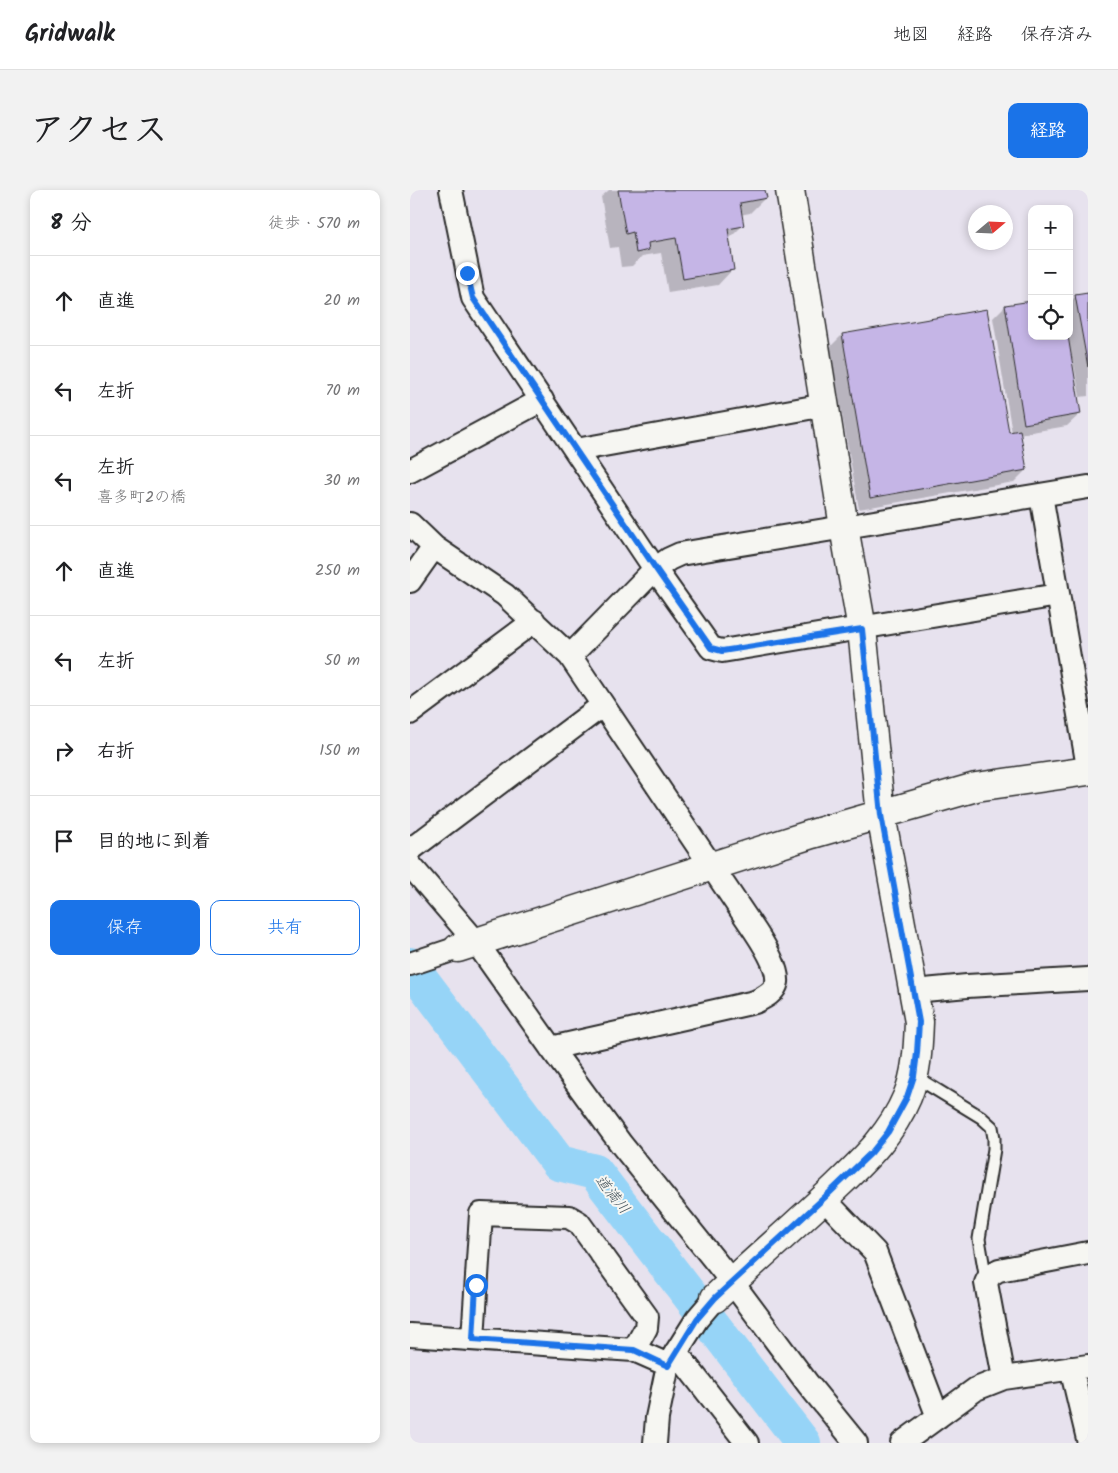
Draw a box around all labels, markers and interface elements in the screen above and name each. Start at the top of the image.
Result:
text: Gridwalk [25,15,115,54]
text: 地図 [893,21,929,50]
text: 経路 [957,21,993,50]
text: 保存済み [1021,21,1093,50]
button: 経路 [1008,103,1088,158]
text: アクセス [30,104,168,160]
north arrow [968,205,1013,250]
map controls [1028,205,1073,340]
button: + [1028,205,1073,250]
text: 8 分 [50,207,91,240]
text: 徒歩 · 570 m [268,211,360,236]
button: − [1028,250,1073,295]
route end [456,262,479,285]
icon: ahead [50,287,78,315]
text: 直進 [97,287,135,317]
text: 20 m [324,288,360,313]
button: locate [1028,295,1073,340]
icon: left [50,377,78,405]
text: 左折 [97,377,135,407]
text: 70 m [325,378,360,403]
text: 左折 [97,453,135,483]
icon: left [50,467,78,495]
text: 30 m [324,468,360,493]
text: 喜多町2の橋 [97,485,186,510]
icon: ahead [50,557,78,585]
text: 直進 [97,557,135,587]
text: 250 m [315,558,360,583]
icon: left [50,647,78,675]
text: 左折 [97,647,135,677]
text: 50 m [324,648,360,673]
icon: right [50,737,78,765]
text: 右折 [97,737,135,767]
text: 150 m [319,738,360,763]
icon: arrive [50,827,78,855]
text: 目的地に到着 [97,827,211,857]
button: 保存 [50,900,200,955]
button: 共有 [210,900,360,955]
water label: 道満川 [589,1170,635,1220]
route start [465,1274,488,1297]

